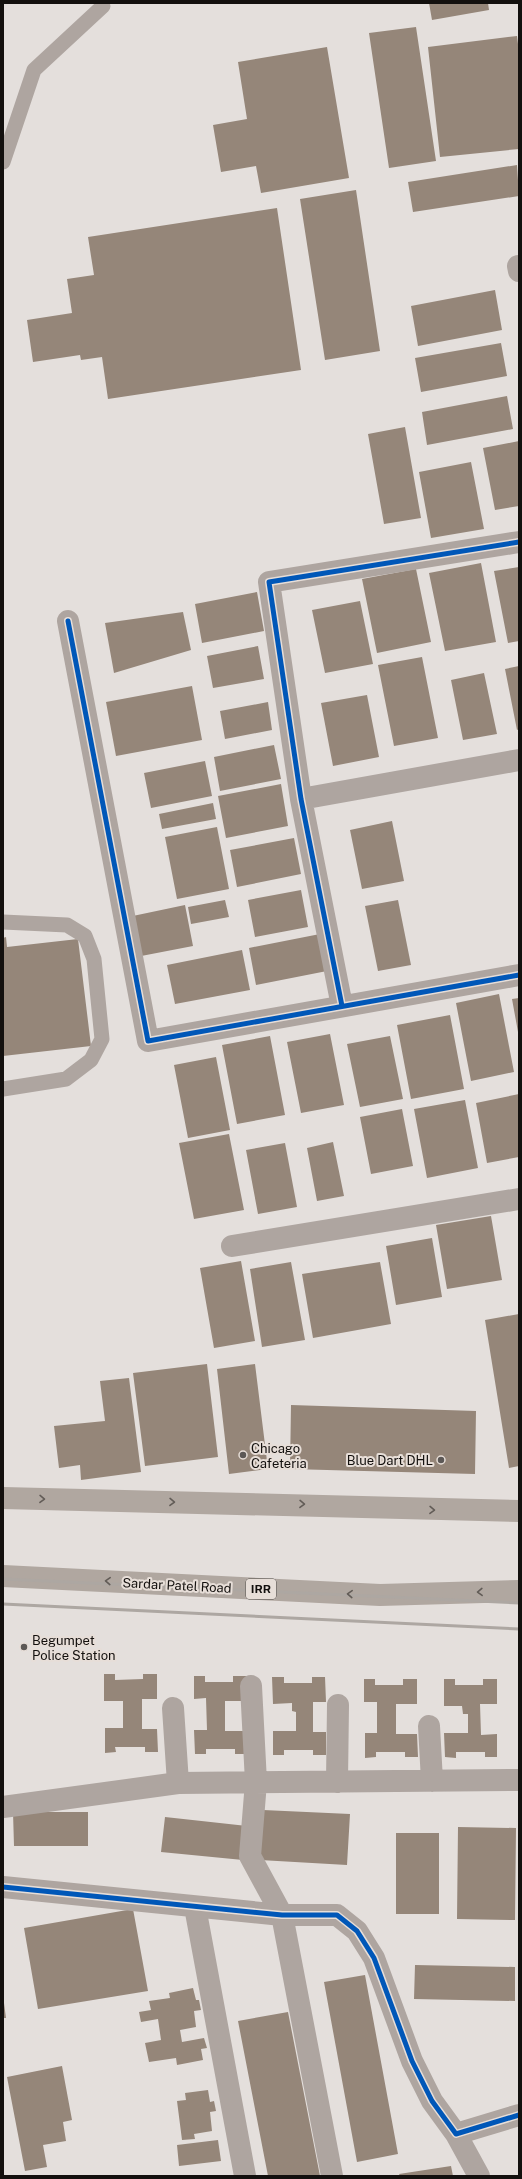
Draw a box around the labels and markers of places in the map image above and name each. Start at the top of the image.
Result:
place label: Chicago Cafeteria [251,1441,307,1471]
marker: Chicago Cafeteria [238,1450,248,1460]
place label: Blue Dart DHL [347,1453,433,1468]
marker: Blue Dart DHL [436,1455,446,1465]
place label: Begumpet Police Station [32,1633,116,1663]
marker: Begumpet Police Station [19,1642,29,1652]

